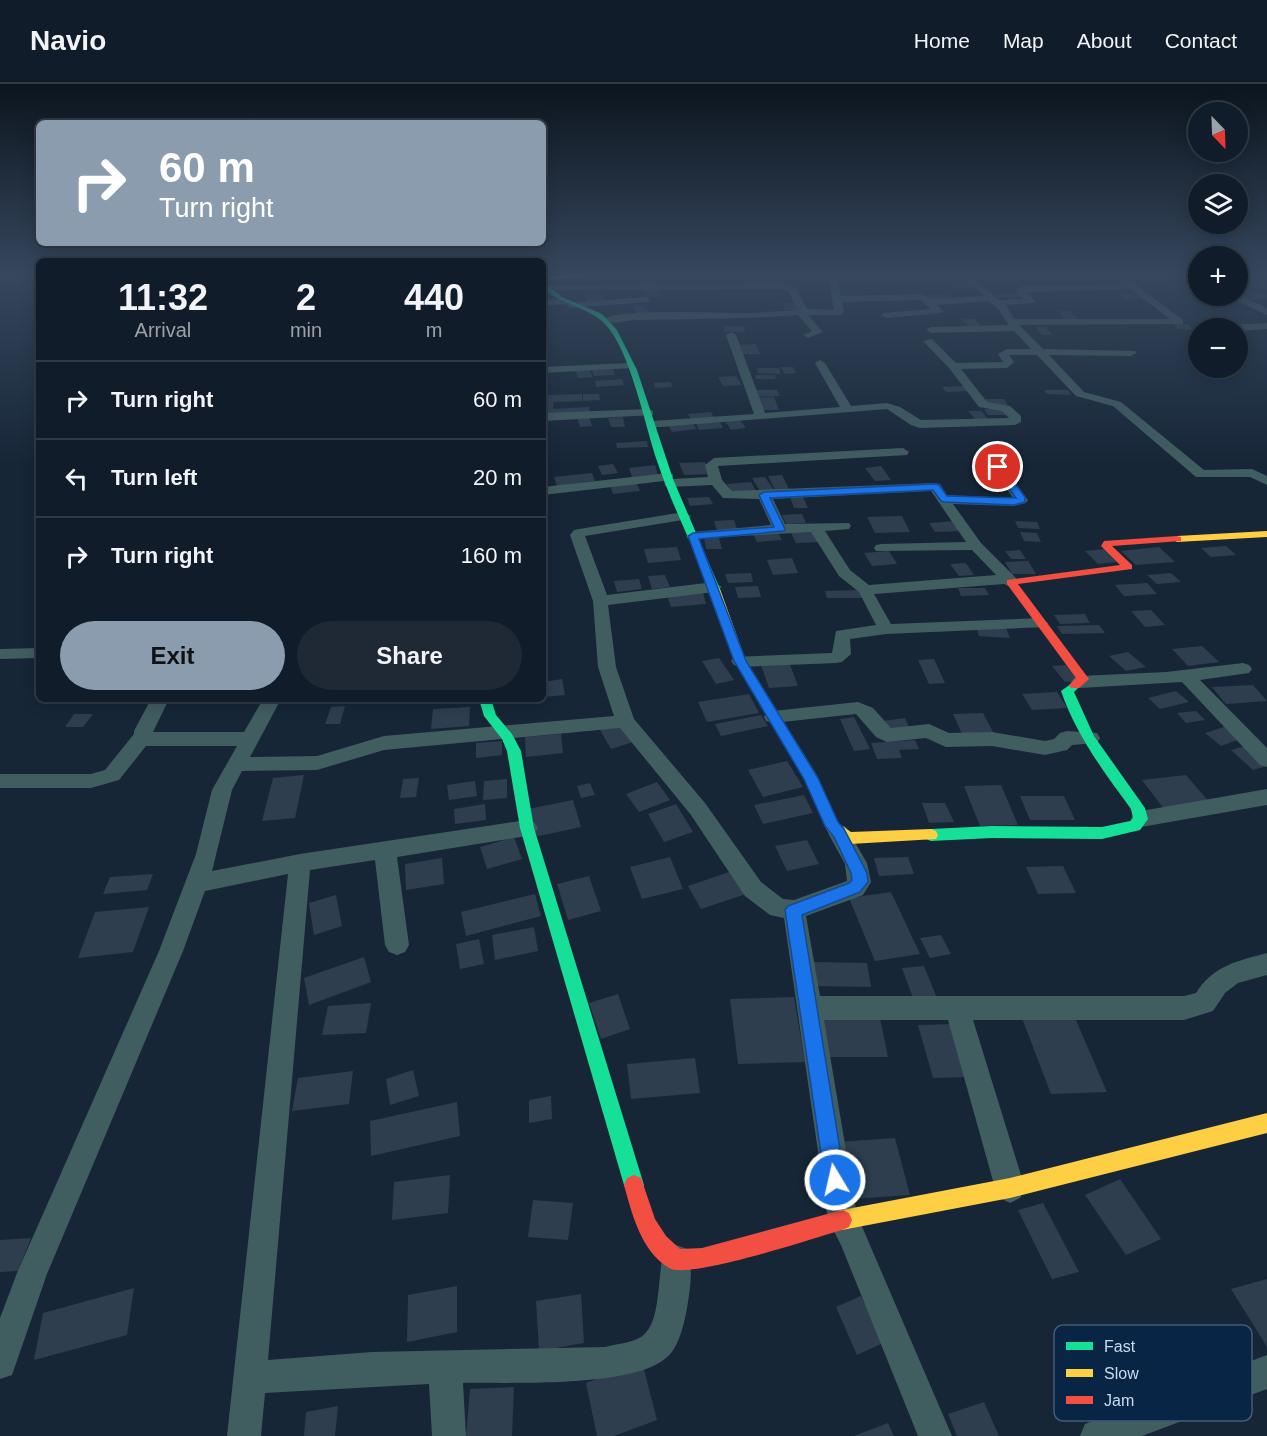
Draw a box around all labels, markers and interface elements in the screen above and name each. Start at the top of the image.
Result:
text: Navio [30,25,106,56]
text: Home [914,29,970,52]
text: Map [1003,29,1044,52]
text: About [1077,29,1132,52]
text: Contact [1165,29,1237,52]
north arrow [1188,102,1248,162]
map controls [1188,102,1248,378]
icon: right [60,144,138,222]
text: 60 m [159,144,255,191]
button: layers [1188,174,1248,234]
text: Turn right [159,193,274,223]
button: + [1188,246,1248,306]
text: 11:32 [118,277,208,318]
text: 2 [296,277,316,318]
text: 440 [404,277,464,318]
button: − [1188,318,1248,378]
text: Arrival [135,319,191,341]
text: min [290,319,322,341]
text: m [426,319,442,341]
icon: right [60,384,93,417]
text: Turn right [111,387,213,412]
text: 60 m [473,387,522,412]
pin [972,441,1023,492]
icon: arrive [981,450,1014,483]
icon: left [60,462,93,495]
text: Turn left [111,465,197,490]
text: 20 m [473,465,522,490]
icon: right [60,540,93,573]
text: Turn right [111,543,213,568]
text: 160 m [461,543,522,568]
button: Exit [60,621,285,690]
button: Share [297,621,522,690]
position arrow [803,1148,867,1212]
legend [1054,1325,1252,1421]
text: Fast [1104,1338,1136,1355]
text: Slow [1104,1365,1139,1382]
text: Jam [1104,1392,1134,1409]

